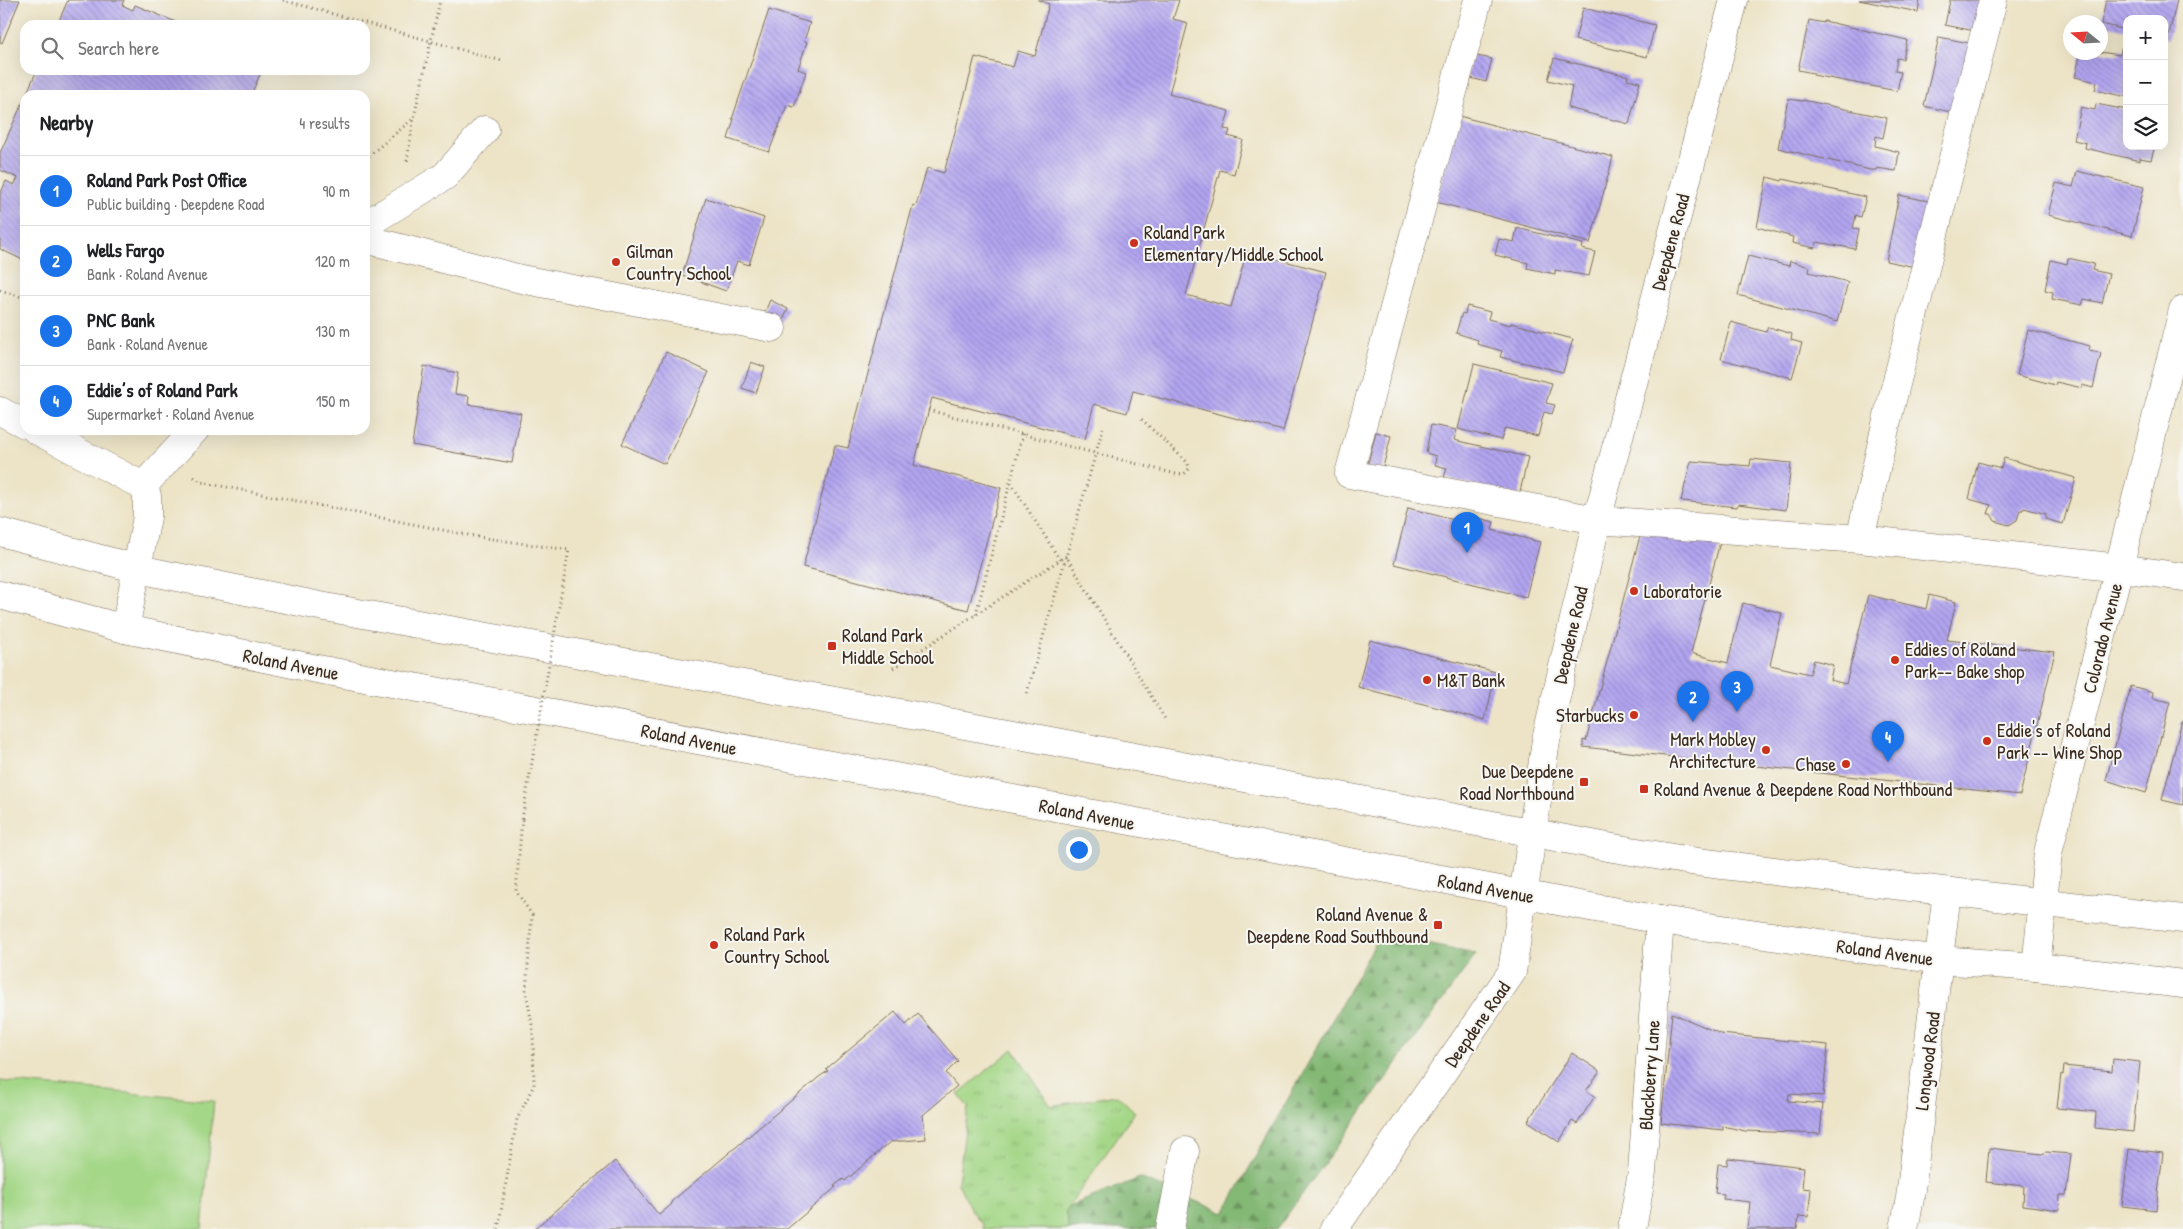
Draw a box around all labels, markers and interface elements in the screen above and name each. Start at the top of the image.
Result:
north arrow [2063,15,2108,60]
map controls [2123,15,2168,150]
button: + [2123,15,2168,60]
search box [20,20,370,75]
icon: search [38,34,66,62]
text: Search here [78,35,159,61]
button: − [2123,60,2168,105]
button: layers [2123,105,2168,150]
text: Nearby [40,108,93,137]
text: 4 results [299,112,350,134]
text: Roland Park Post Office [87,167,247,193]
text: 1 [53,180,59,202]
text: 90 m [322,180,350,202]
street label: Deepdene Road [1645,190,1696,293]
text: Public building · Deepdene Road [87,193,264,215]
place label: Roland Park Elementary/Middle School [1144,219,1324,267]
text: Wells Fargo [87,237,164,263]
marker: Roland Park Elementary/Middle School [1128,237,1140,249]
place label: Gilman Country School [626,238,732,286]
text: 2 [52,250,60,272]
text: 120 m [315,250,350,272]
marker: Gilman Country School [610,256,622,268]
text: Bank · Roland Avenue [87,263,208,285]
text: PNC Bank [87,307,155,333]
text: 3 [52,320,60,342]
text: 130 m [315,320,350,342]
text: Bank · Roland Avenue [87,333,208,355]
text: Eddie’s of Roland Park [87,377,238,403]
text: 4 [53,390,59,412]
text: 150 m [316,390,350,412]
text: Supermarket · Roland Avenue [87,403,254,425]
pin: 1 [1451,512,1483,553]
place label: Laboratorie [1644,578,1723,604]
street label: Colorado Avenue [2076,580,2128,696]
street label: Deepdene Road [1546,583,1594,686]
marker: Laboratorie [1628,585,1640,597]
place label: Roland Park Middle School [842,622,935,670]
place label: Eddies of Roland Park-- Bake shop [1905,636,2025,684]
marker: Roland Park Middle School [826,640,838,652]
street label: Roland Avenue [241,642,342,686]
marker: Eddies of Roland Park-- Bake shop [1889,654,1901,666]
place label: M&T Bank [1437,667,1505,693]
pin: 3 [1721,671,1753,712]
marker: M&T Bank [1421,674,1433,686]
pin: 2 [1677,681,1709,722]
place label: Starbucks [1556,702,1624,728]
marker: Starbucks [1628,709,1640,721]
street label: Roland Avenue [639,717,740,761]
place label: Eddie's of Roland Park -- Wine Shop [1997,717,2122,765]
pin: 4 [1872,721,1904,762]
place label: Mark Mobley Architecture [1669,726,1756,774]
marker: Eddie's of Roland Park -- Wine Shop [1981,735,1993,747]
marker: Mark Mobley Architecture [1760,744,1772,756]
place label: Chase [1795,751,1836,777]
place label: Due Deepdene Road Northbound [1460,758,1575,806]
marker: Chase [1840,758,1852,770]
marker: Due Deepdene Road Northbound [1578,776,1590,788]
place label: Roland Avenue & Deepdene Road Northbound [1654,776,1953,802]
marker: Roland Avenue & Deepdene Road Northbound [1638,783,1650,795]
street label: Roland Avenue [1037,792,1138,836]
your location [1066,837,1092,863]
street label: Roland Avenue [1436,867,1537,909]
place label: Roland Avenue & Deepdene Road Southbound [1247,901,1429,949]
marker: Roland Avenue & Deepdene Road Southbound [1432,919,1444,931]
place label: Roland Park Country School [724,921,830,969]
street label: Roland Avenue [1835,932,1935,972]
marker: Roland Park Country School [708,939,720,951]
street label: Deepdene Road [1438,976,1516,1072]
street label: Longwood Road [1908,1010,1946,1112]
street label: Blackberry Lane [1632,1019,1666,1131]

